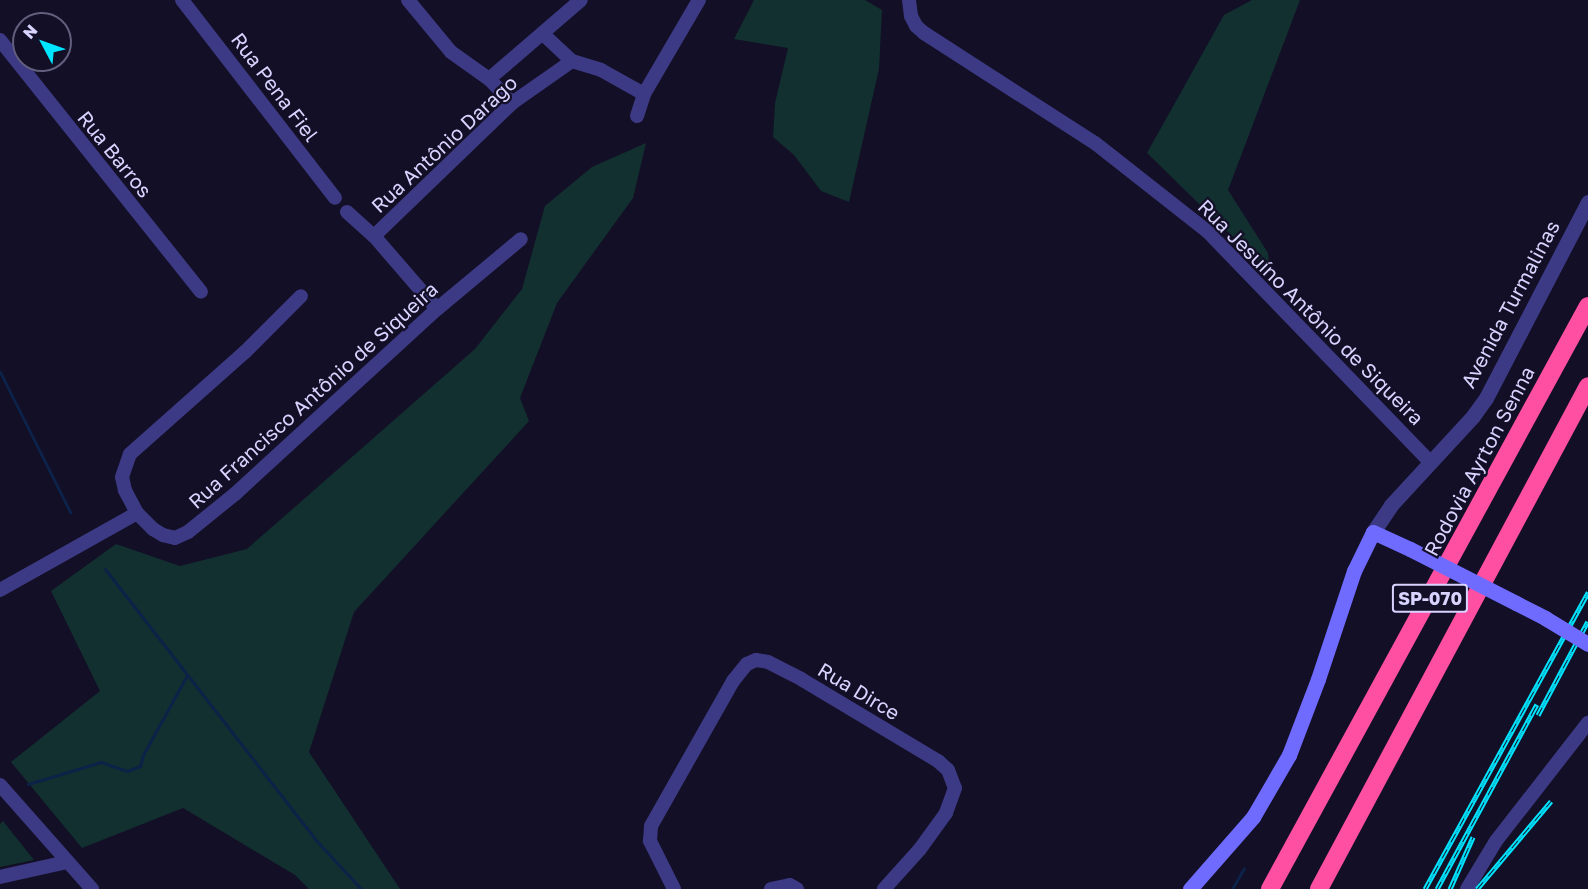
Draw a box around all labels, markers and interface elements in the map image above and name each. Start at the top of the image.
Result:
north arrow [12,12,72,72]
text: N [18,20,41,43]
street label: Rua Pena Fiel [226,28,324,146]
street label: Rua Antônio Darago [366,70,522,218]
street label: Rua Barros [73,106,157,202]
street label: Rua Jesuíno Antônio de Siqueira [1193,194,1429,430]
street label: Avenida Turmalinas [1456,216,1564,392]
street label: Rua Francisco Antônio de Siqueira [183,277,443,513]
street label: Rodovia Ayrton Senna [1419,362,1539,560]
road number: SP-070 [1391,583,1469,613]
street label: Rua Dirce [814,657,904,725]

